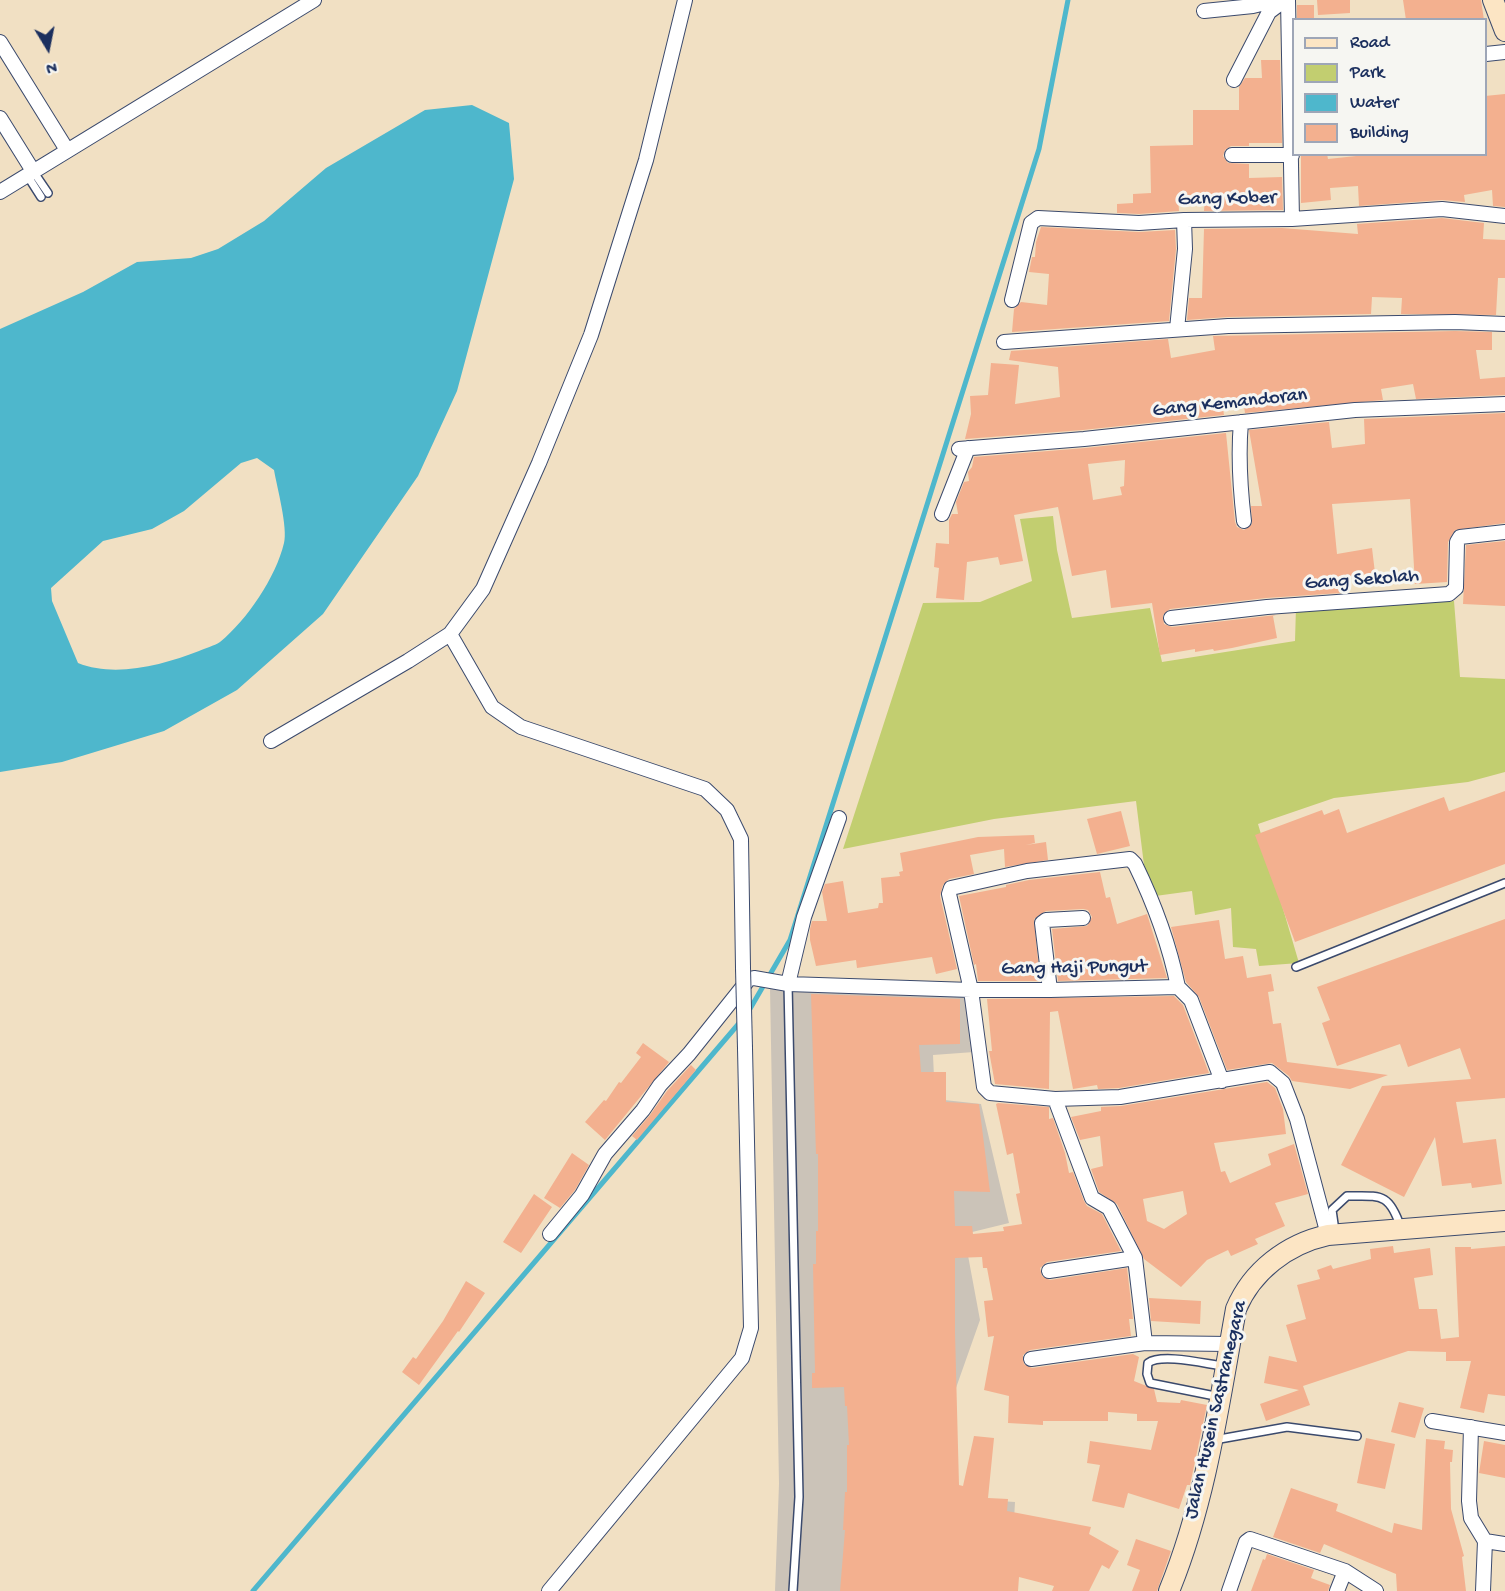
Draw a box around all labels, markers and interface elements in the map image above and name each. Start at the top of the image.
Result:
north arrow [18,18,78,78]
legend [1292,18,1487,156]
text: Road [1350,33,1389,54]
text: N [44,56,58,76]
text: Park [1350,63,1384,84]
text: Water [1350,93,1398,114]
text: Building [1350,123,1409,144]
street label: Gang Kober [1177,187,1277,213]
street label: Gang Kemandoran [1152,384,1308,424]
street label: Gang Sekolah [1304,565,1420,597]
street label: Gang Haji Pungut [1001,956,1147,982]
street label: Jalan Husein Sastranegara [1180,1299,1254,1521]

